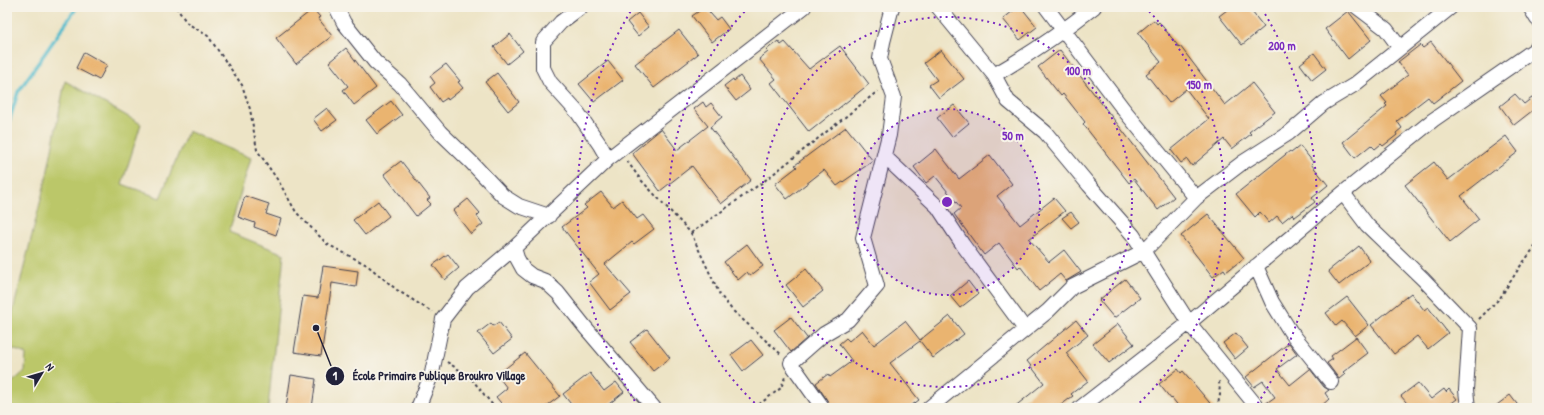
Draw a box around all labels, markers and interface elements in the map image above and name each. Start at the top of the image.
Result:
text: 200 m [1268,37,1296,54]
text: 100 m [1065,62,1091,79]
text: 150 m [1186,76,1212,93]
text: 50 m [1002,127,1024,144]
centre of rings [940,195,954,209]
north arrow [22,353,62,393]
text: N [43,360,57,374]
callout: École Primaire Publique Broukro Village [325,364,534,388]
text: 1 [333,367,338,384]
text: École Primaire Publique Broukro Village [353,367,526,385]

